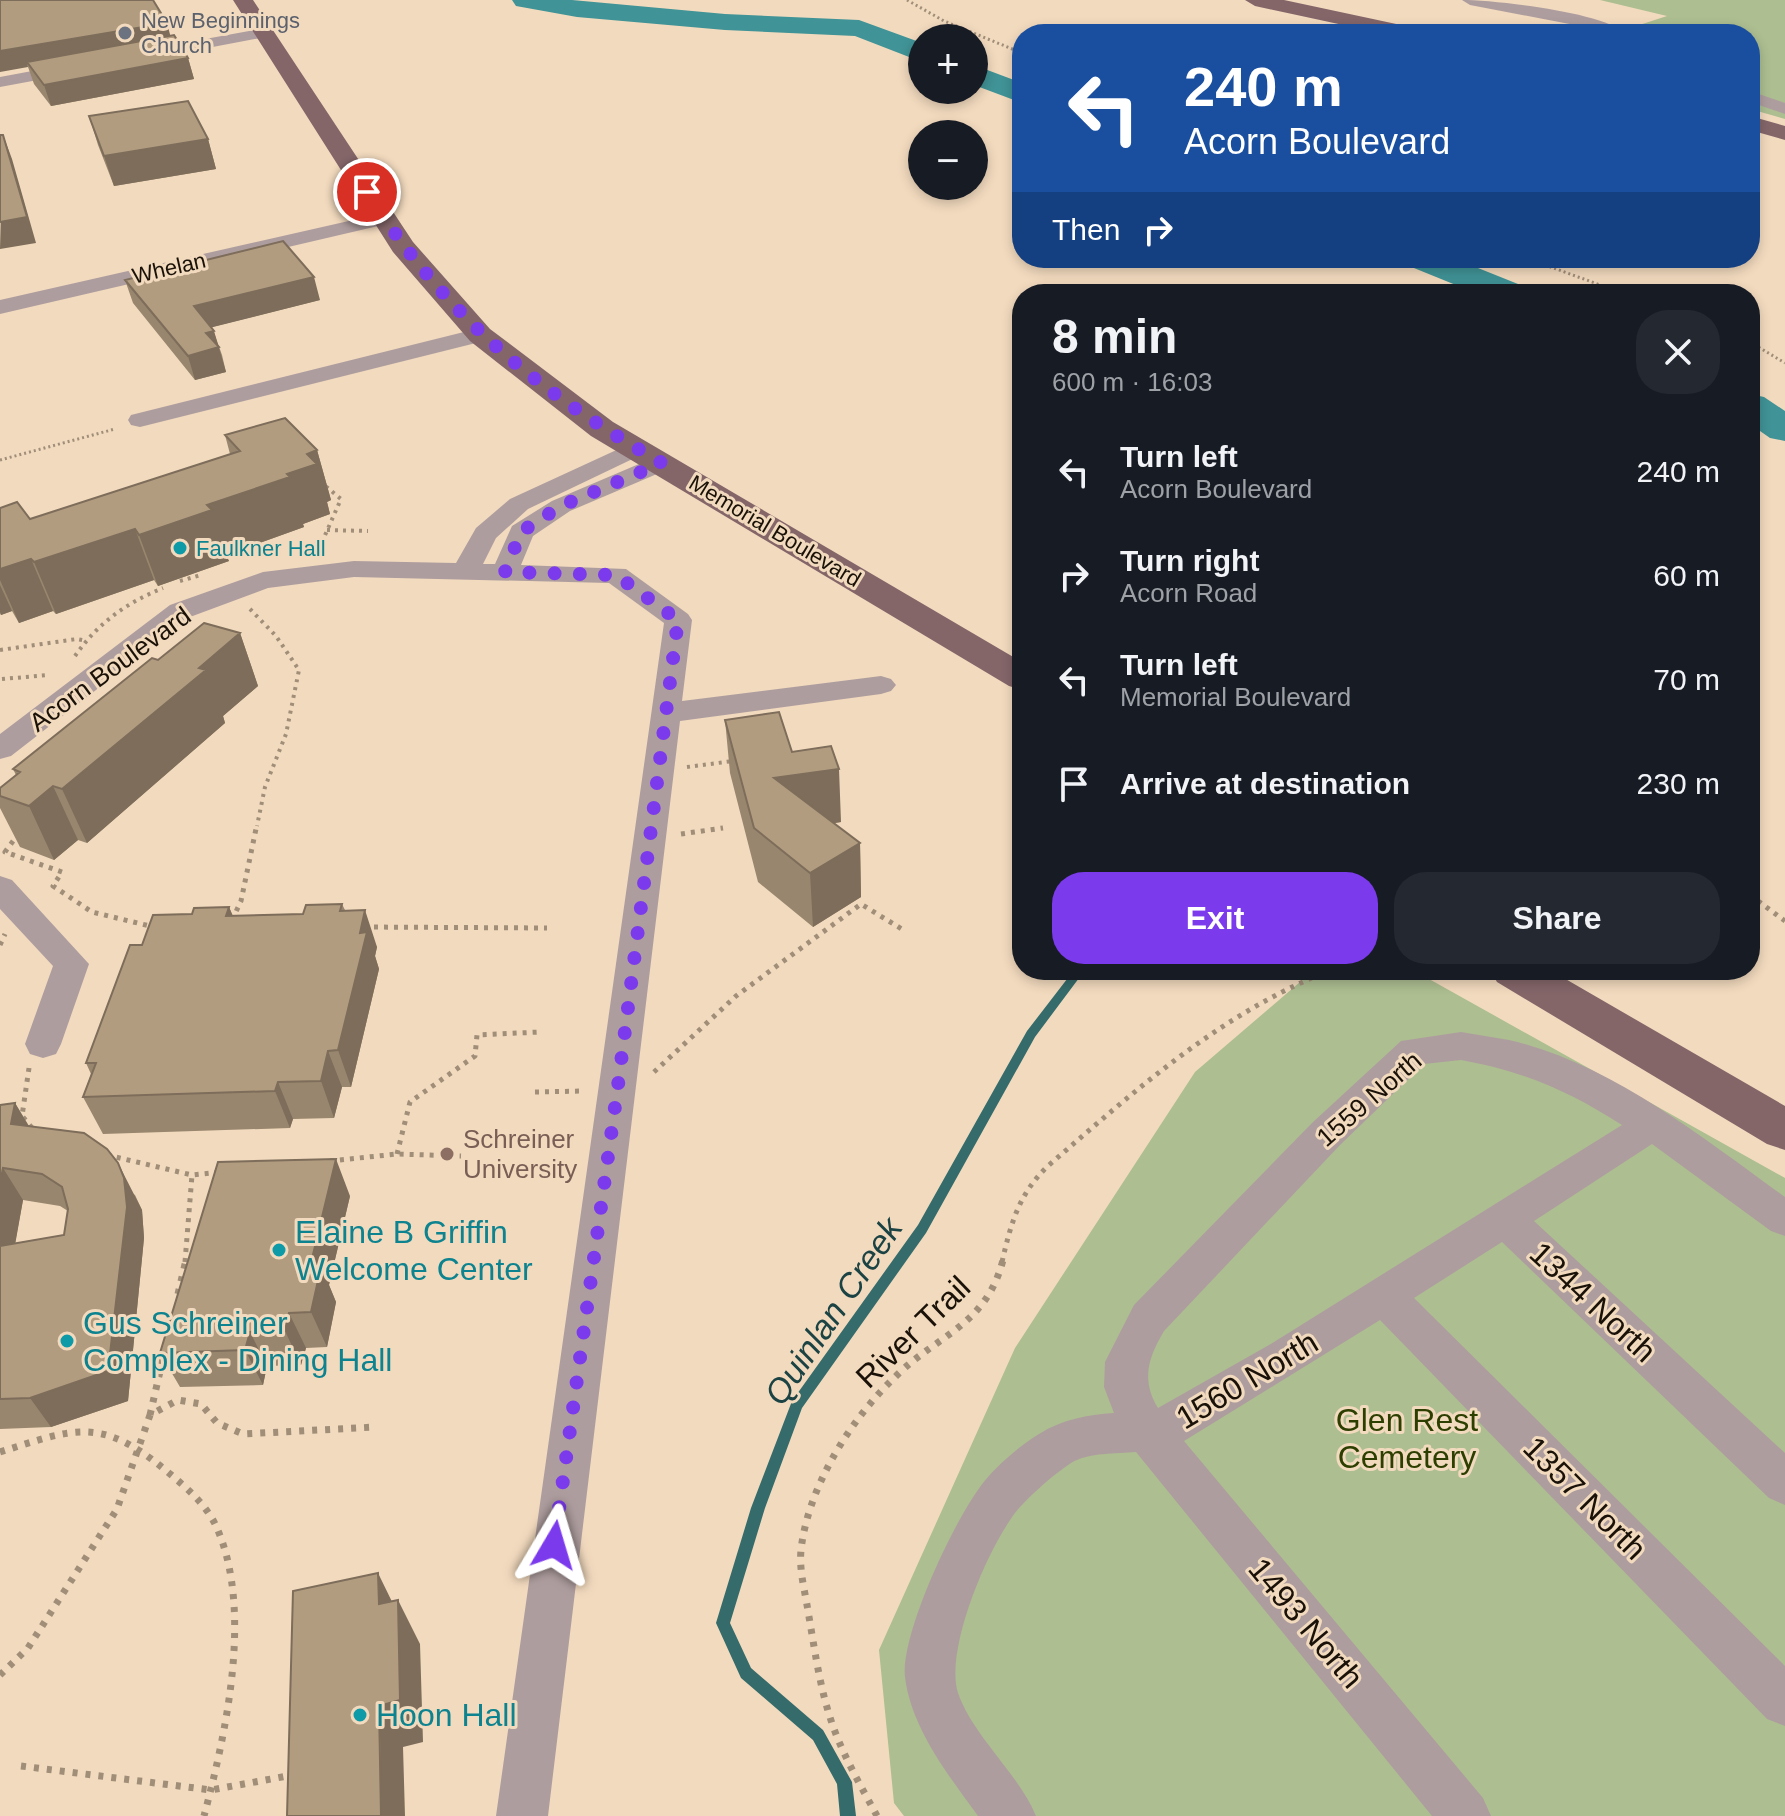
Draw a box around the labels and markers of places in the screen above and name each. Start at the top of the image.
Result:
place label: New Beginnings Church [141,8,300,58]
marker: New Beginnings Church [116,24,134,42]
pin [333,158,401,226]
place label: Faulkner Hall [196,536,326,561]
marker: Faulkner Hall [171,539,189,557]
place label: Schreiner University [463,1124,577,1184]
marker: Schreiner University [438,1145,456,1163]
place label: Elaine B Griffin Welcome Center [295,1214,533,1287]
marker: Elaine B Griffin Welcome Center [270,1241,288,1259]
place label: Gus Schreiner Complex - Dining Hall [83,1305,392,1378]
marker: Gus Schreiner Complex - Dining Hall [58,1332,76,1350]
place label: Hoon Hall [376,1697,517,1733]
marker: Hoon Hall [351,1706,369,1724]

